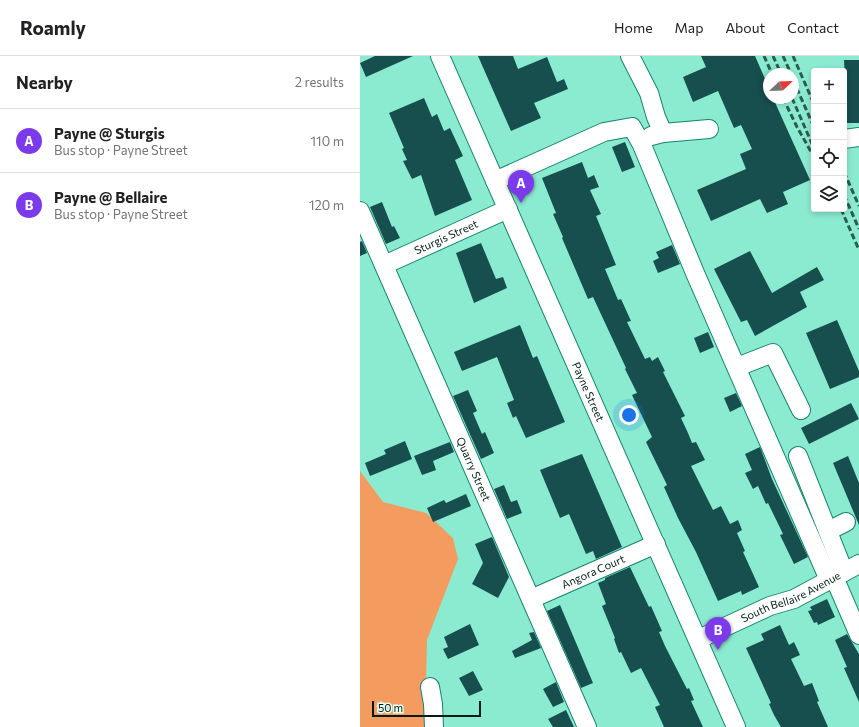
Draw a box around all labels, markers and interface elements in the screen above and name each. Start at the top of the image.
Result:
text: Roamly [20,16,86,39]
text: Home [614,19,653,36]
text: Map [675,19,703,36]
text: About [725,19,765,36]
text: Contact [787,19,839,36]
north arrow [763,68,799,104]
map controls [811,68,847,212]
button: + [811,68,847,104]
text: Nearby [16,72,73,93]
text: 2 results [295,74,344,90]
button: − [811,104,847,140]
text: Payne @ Sturgis [54,124,165,142]
text: A [24,133,34,149]
text: 110 m [311,133,344,149]
button: locate [811,140,847,176]
text: Bus stop · Payne Street [54,142,188,158]
pin: A [508,170,534,203]
button: layers [811,176,847,212]
text: Payne @ Bellaire [54,188,167,206]
text: B [25,197,33,213]
text: 120 m [309,197,344,213]
text: Bus stop · Payne Street [54,206,188,222]
street label: Sturgis Street [412,216,480,257]
street label: Payne Street [570,360,608,424]
your location [619,405,639,425]
street label: Quarry Street [454,435,494,503]
street label: Angora Court [559,551,627,591]
street label: South Bellaire Avenue [739,568,843,625]
pin: B [705,617,731,650]
scale bar [372,699,481,718]
text: 50 m [378,701,403,714]

